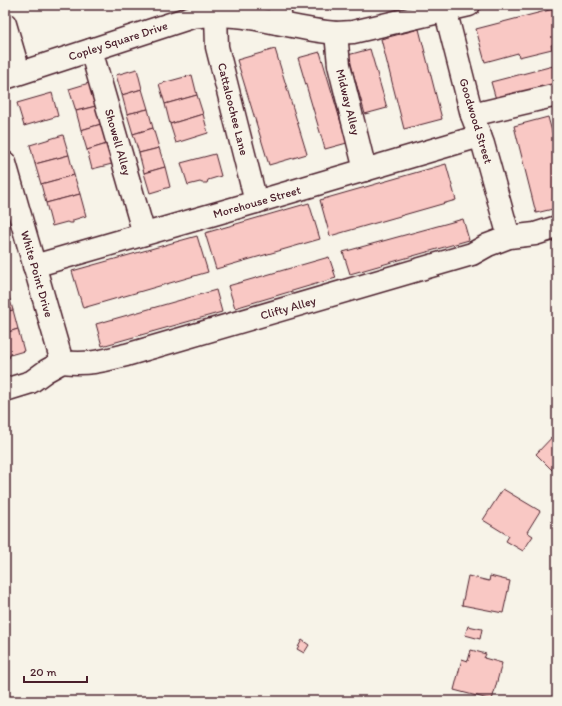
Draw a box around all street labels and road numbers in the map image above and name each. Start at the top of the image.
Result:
street label: Copley Square Drive [67,18,170,64]
street label: Cattaloochee Lane [215,61,251,157]
street label: Midway Alley [333,68,363,137]
street label: Goodwood Street [456,77,496,166]
street label: Showell Alley [102,107,134,177]
street label: Morehouse Street [212,183,303,221]
street label: White Point Drive [18,229,56,319]
street label: Clifty Alley [259,293,318,323]

